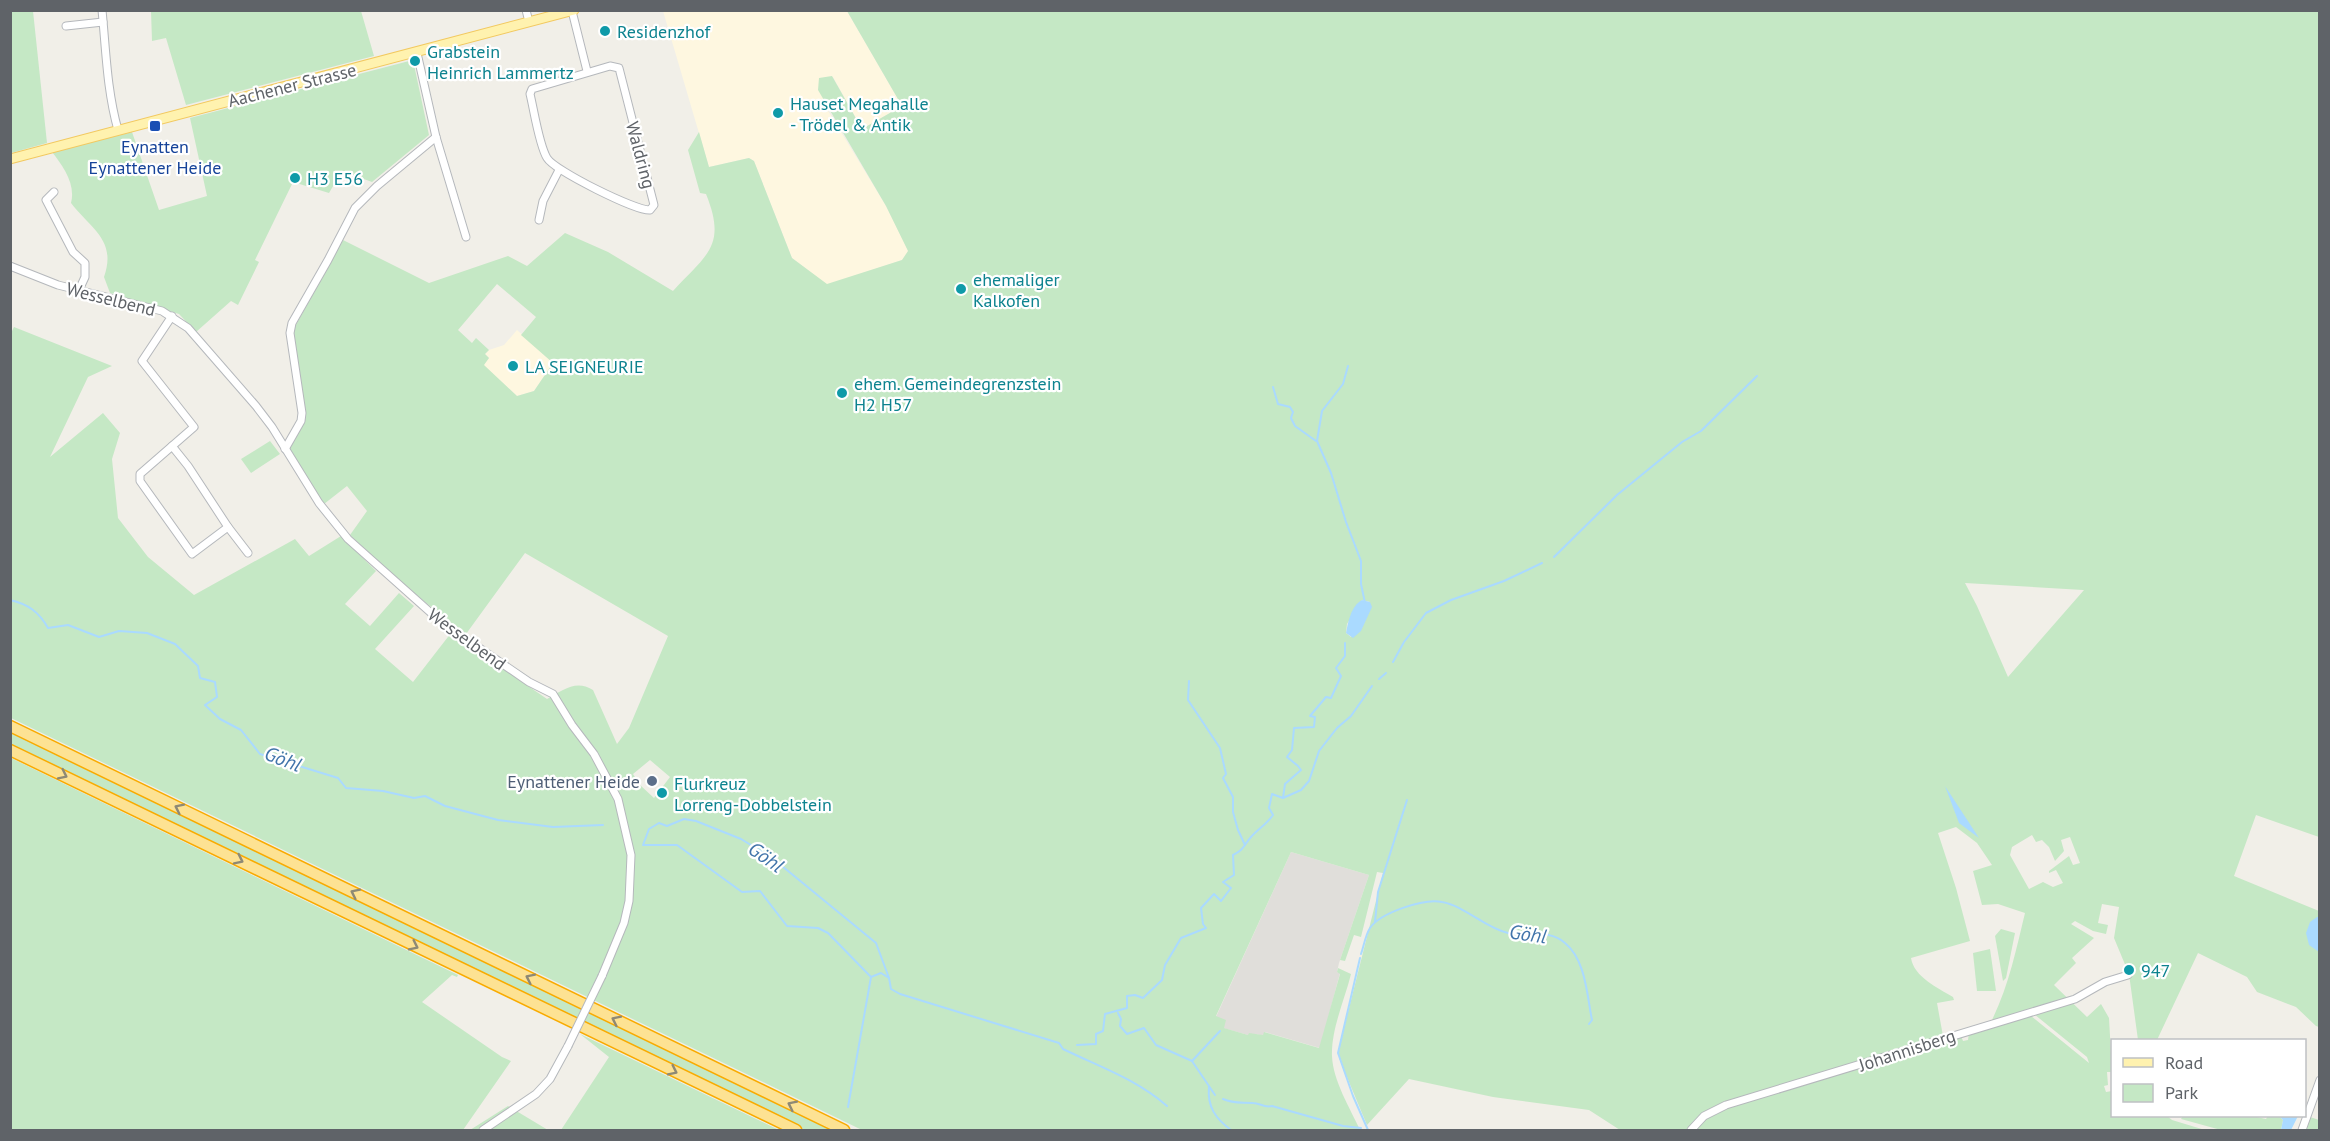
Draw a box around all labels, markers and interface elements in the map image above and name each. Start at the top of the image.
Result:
place label: Residenzhof [617,20,711,43]
marker: Residenzhof [598,24,612,38]
place label: Grabstein Heinrich Lammertz [427,40,574,84]
marker: Grabstein Heinrich Lammertz [408,54,422,68]
street label: Aachener Strasse [225,58,359,112]
place label: Hauset Megahalle - Trödel & Antik [790,92,929,136]
marker: Hauset Megahalle - Trödel & Antik [771,106,785,120]
marker: Eynatten Eynattener Heide [148,119,162,133]
street label: Waldring [621,119,661,191]
place label: Eynatten Eynattener Heide [89,135,221,179]
place label: H3 E56 [307,167,363,190]
marker: H3 E56 [288,171,302,185]
place label: ehemaliger Kalkofen [973,268,1060,312]
street label: Wesselbend [64,277,158,321]
marker: ehemaliger Kalkofen [954,282,968,296]
place label: LA SEIGNEURIE [525,355,644,378]
marker: LA SEIGNEURIE [506,359,520,373]
place label: ehem. Gemeindegrenzstein H2 H57 [854,372,1061,416]
marker: ehem. Gemeindegrenzstein H2 H57 [835,386,849,400]
street label: Wesselbend [423,603,511,675]
water label: Göhl [261,740,306,778]
one-way arrow [57,768,68,780]
place label: Eynattener Heide [507,770,640,793]
place label: Flurkreuz Lorreng-Dobbelstein [674,772,832,816]
marker: Eynattener Heide [645,774,659,788]
marker: Flurkreuz Lorreng-Dobbelstein [655,786,669,800]
one-way arrow [175,804,186,815]
water label: Göhl [743,836,789,879]
one-way arrow [232,853,243,864]
one-way arrow [350,888,361,900]
water label: Göhl [1508,919,1549,950]
one-way arrow [408,938,419,950]
place label: 947 [2141,959,2170,982]
marker: 947 [2122,963,2136,977]
one-way arrow [526,974,536,985]
one-way arrow [612,1015,623,1027]
street label: Johannisberg [1855,1024,1958,1077]
legend [2111,1039,2306,1117]
text: Road [2165,1051,2203,1074]
one-way arrow [667,1063,678,1075]
text: Park [2165,1081,2198,1104]
one-way arrow [787,1101,798,1112]

